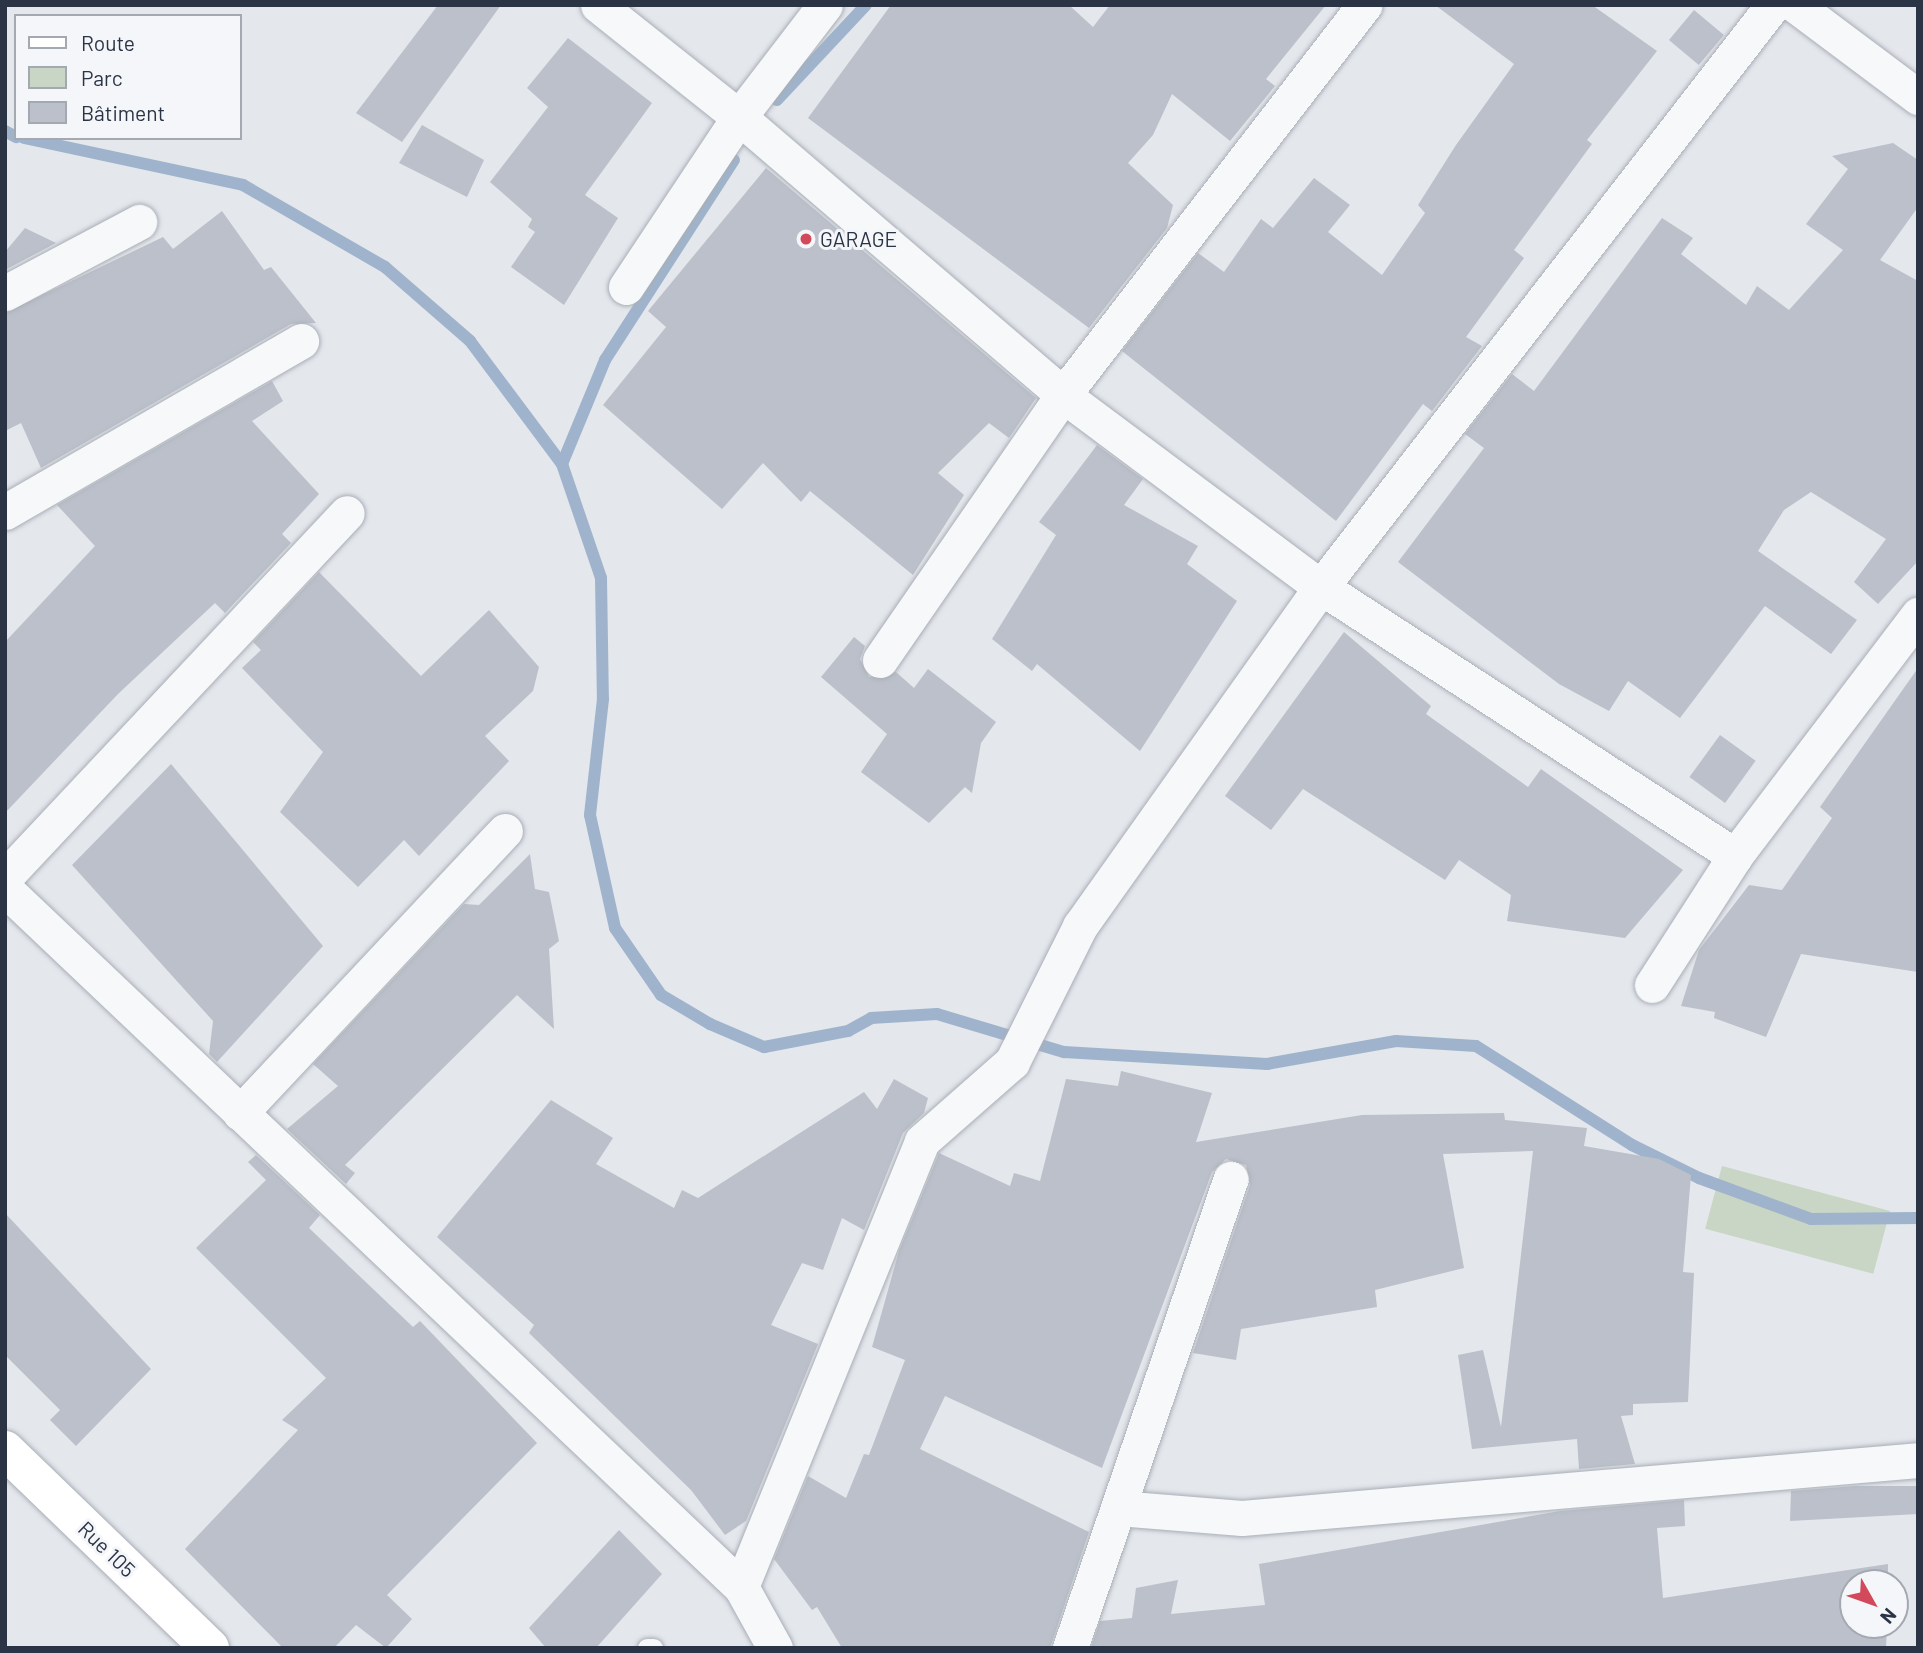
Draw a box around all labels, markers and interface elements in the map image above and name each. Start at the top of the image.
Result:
legend [14,14,242,140]
text: Route [81,30,135,55]
text: Parc [81,65,123,90]
text: Bâtiment [81,100,165,125]
place label: GARAGE [820,226,897,252]
marker: GARAGE [798,231,814,247]
street label: Rue 105 [73,1516,141,1582]
north arrow [1839,1569,1909,1639]
text: N [1876,1604,1902,1629]

